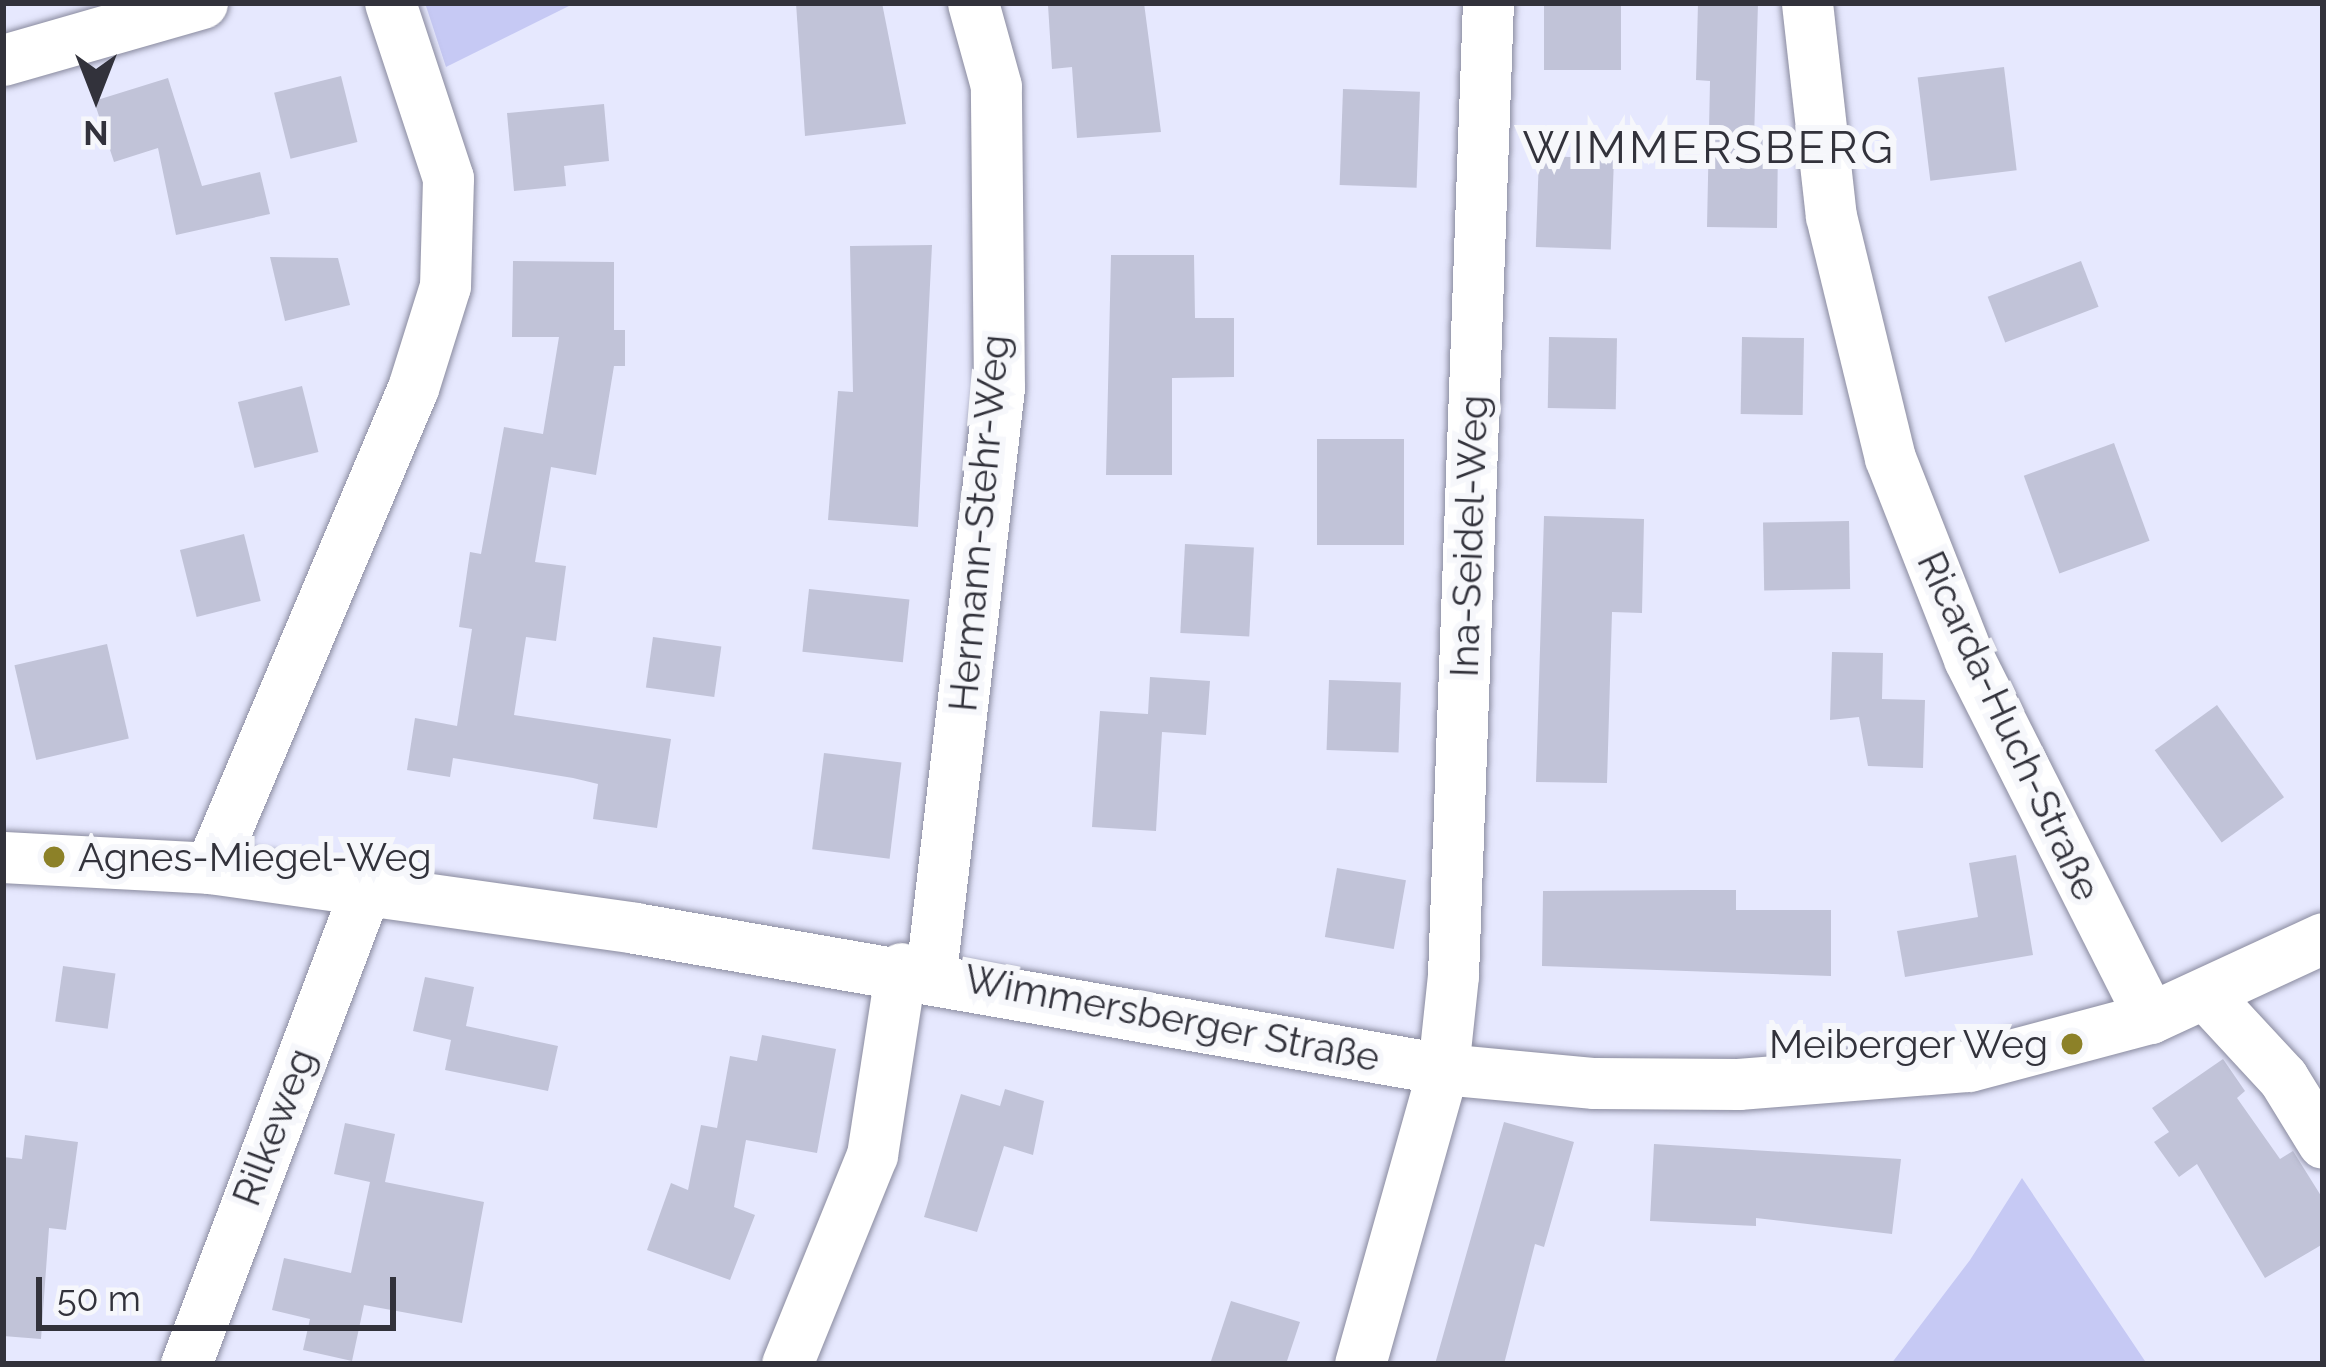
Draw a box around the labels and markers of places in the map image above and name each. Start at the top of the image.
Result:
place label: Agnes-Miegel-Weg [78,834,432,880]
marker: Agnes-Miegel-Weg [41,844,67,870]
place label: Meiberger Weg [1767,1021,2048,1067]
marker: Meiberger Weg [2059,1031,2085,1057]

